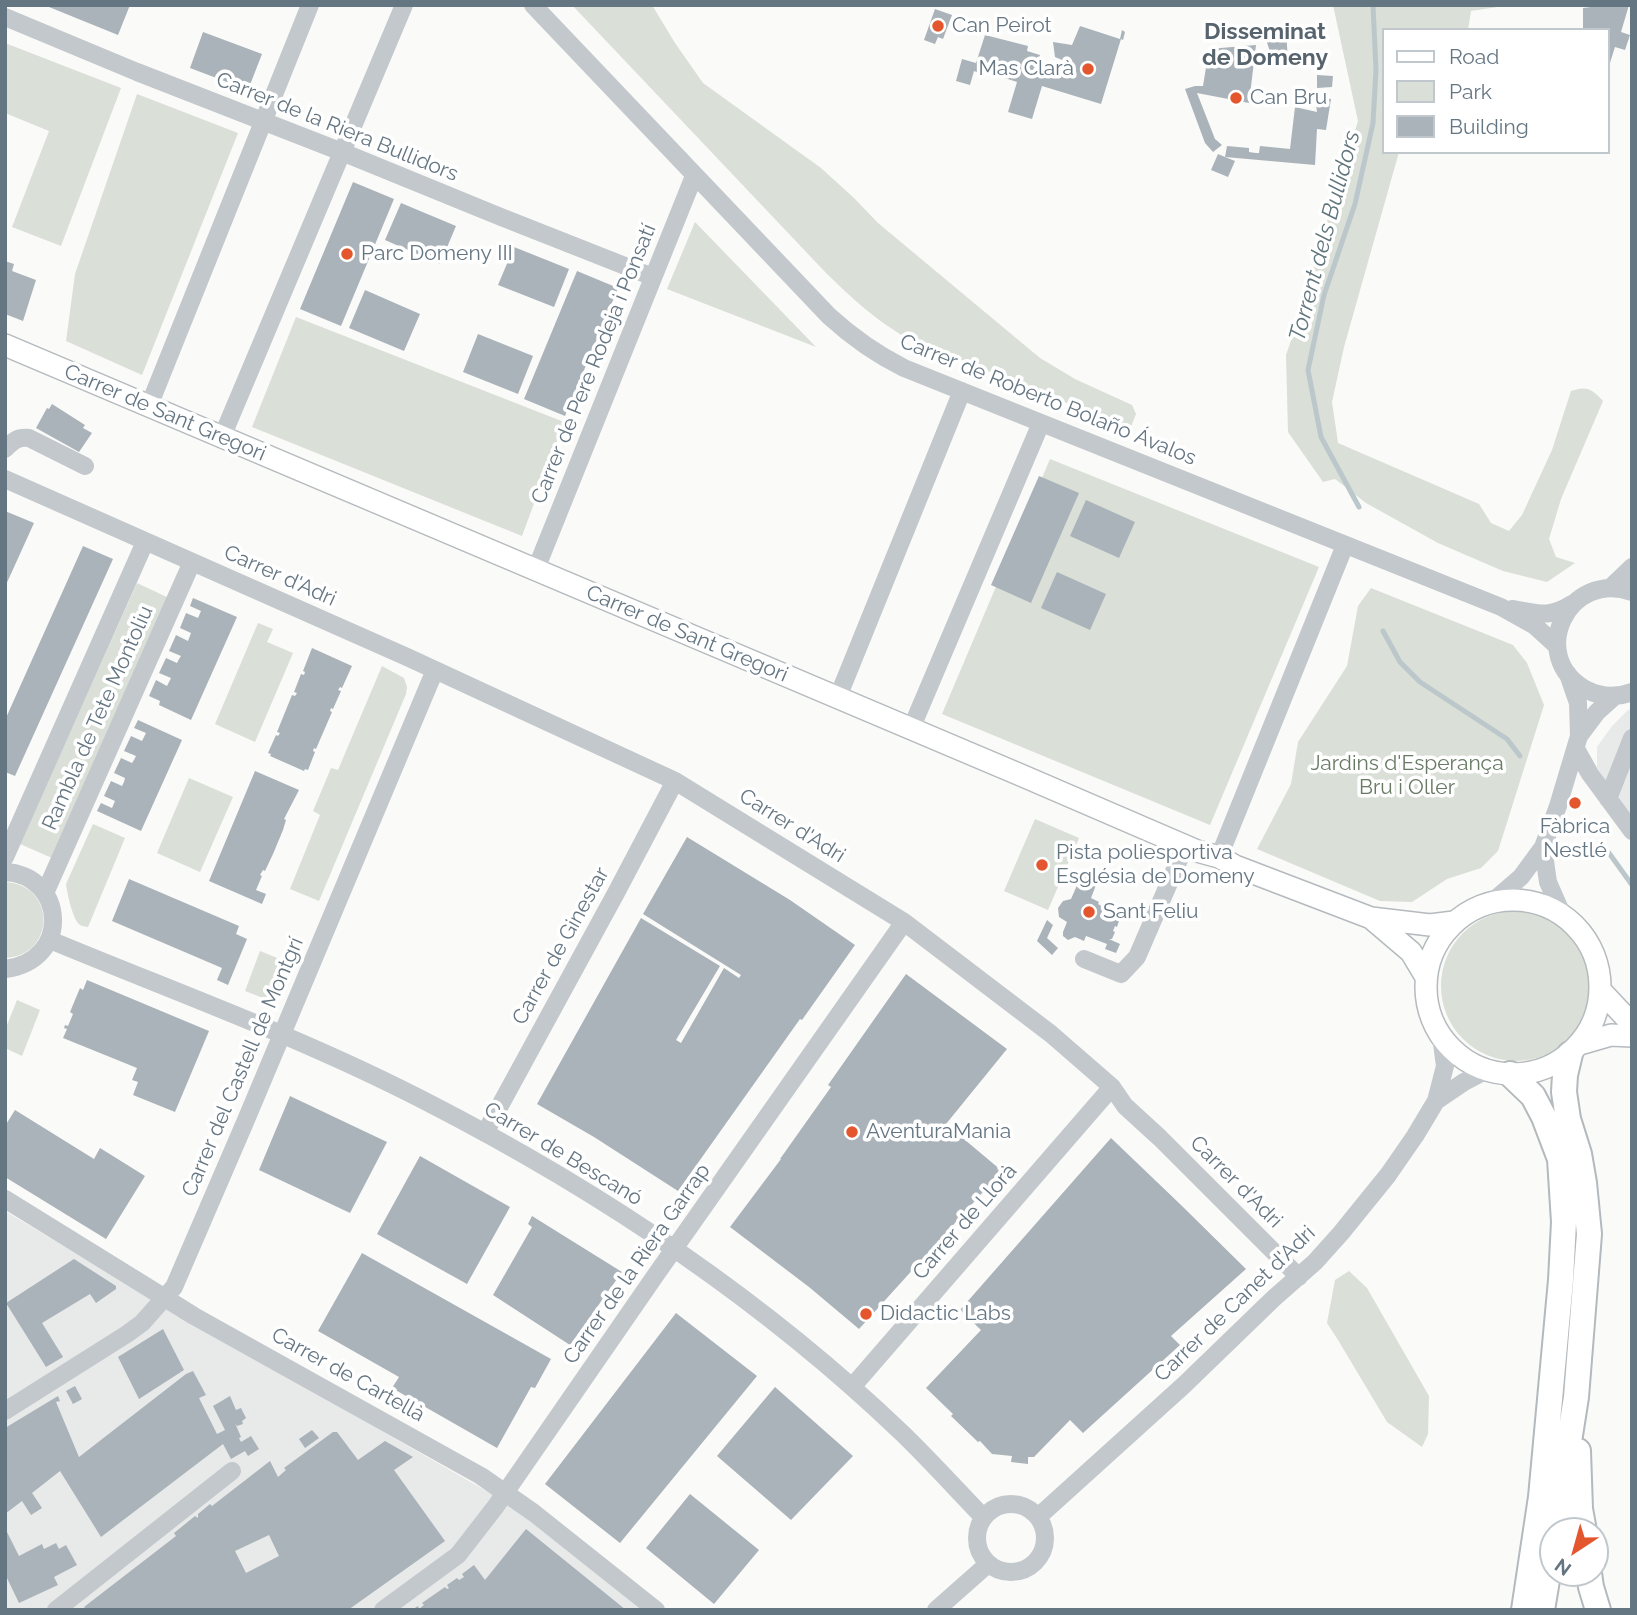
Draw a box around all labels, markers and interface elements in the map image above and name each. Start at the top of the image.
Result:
place label: Can Peirot [952,13,1052,39]
marker: Can Peirot [930,18,946,34]
district label: Disseminat de Domeny [1202,18,1328,72]
legend [1382,28,1609,154]
text: Road [1449,44,1499,69]
place label: Mas Clarà [978,56,1074,82]
marker: Mas Clarà [1080,61,1096,77]
street label: Carrer de la Riera Bullidors [212,67,462,187]
text: Park [1449,79,1492,104]
place label: Can Bru [1250,85,1327,111]
marker: Can Bru [1228,90,1244,106]
text: Building [1449,114,1529,139]
water label: Torrent dels Bullidors [1284,128,1366,344]
street label: Carrer de Pere Rodeja i Ponsatí [526,220,662,508]
place label: Parc Domeny III [361,241,513,267]
marker: Parc Domeny III [339,246,355,262]
street label: Carrer de Roberto Bolaño Ávalos [896,329,1200,471]
street label: Carrer de Sant Gregori [60,359,270,467]
street label: Carrer d'Adri [220,540,340,612]
street label: Carrer de Sant Gregori [582,580,792,688]
street label: Rambla de Tete Montoliu [37,602,159,834]
park label: Jardins d'Esperança Bru i Oller [1310,751,1504,801]
street label: Carrer d'Adri [734,784,850,868]
marker: Fàbrica Nestlé [1567,795,1583,811]
place label: Fàbrica Nestlé [1540,814,1610,864]
place label: Pista poliesportiva Església de Domeny [1056,840,1255,890]
marker: Pista poliesportiva Església de Domeny [1034,857,1050,873]
street label: Carrer de Ginestar [507,863,615,1029]
place label: Sant Feliu [1103,899,1198,925]
marker: Sant Feliu [1081,904,1097,920]
street label: Carrer del Castell de Montgrí [177,934,309,1200]
street label: Carrer de Bescanó [479,1097,647,1211]
place label: AventuraMania [866,1119,1011,1145]
marker: AventuraMania [844,1124,860,1140]
street label: Carrer d'Adri [1185,1131,1287,1233]
street label: Carrer de la Riera Garrap [558,1159,716,1369]
street label: Carrer de Llorà [908,1159,1022,1285]
street label: Carrer de Canet d'Adri [1149,1221,1321,1387]
place label: Didactic Labs [880,1301,1011,1327]
marker: Didactic Labs [858,1306,874,1322]
street label: Carrer de Cartellà [267,1322,429,1428]
north arrow [1539,1517,1609,1587]
text: N [1551,1554,1575,1581]

